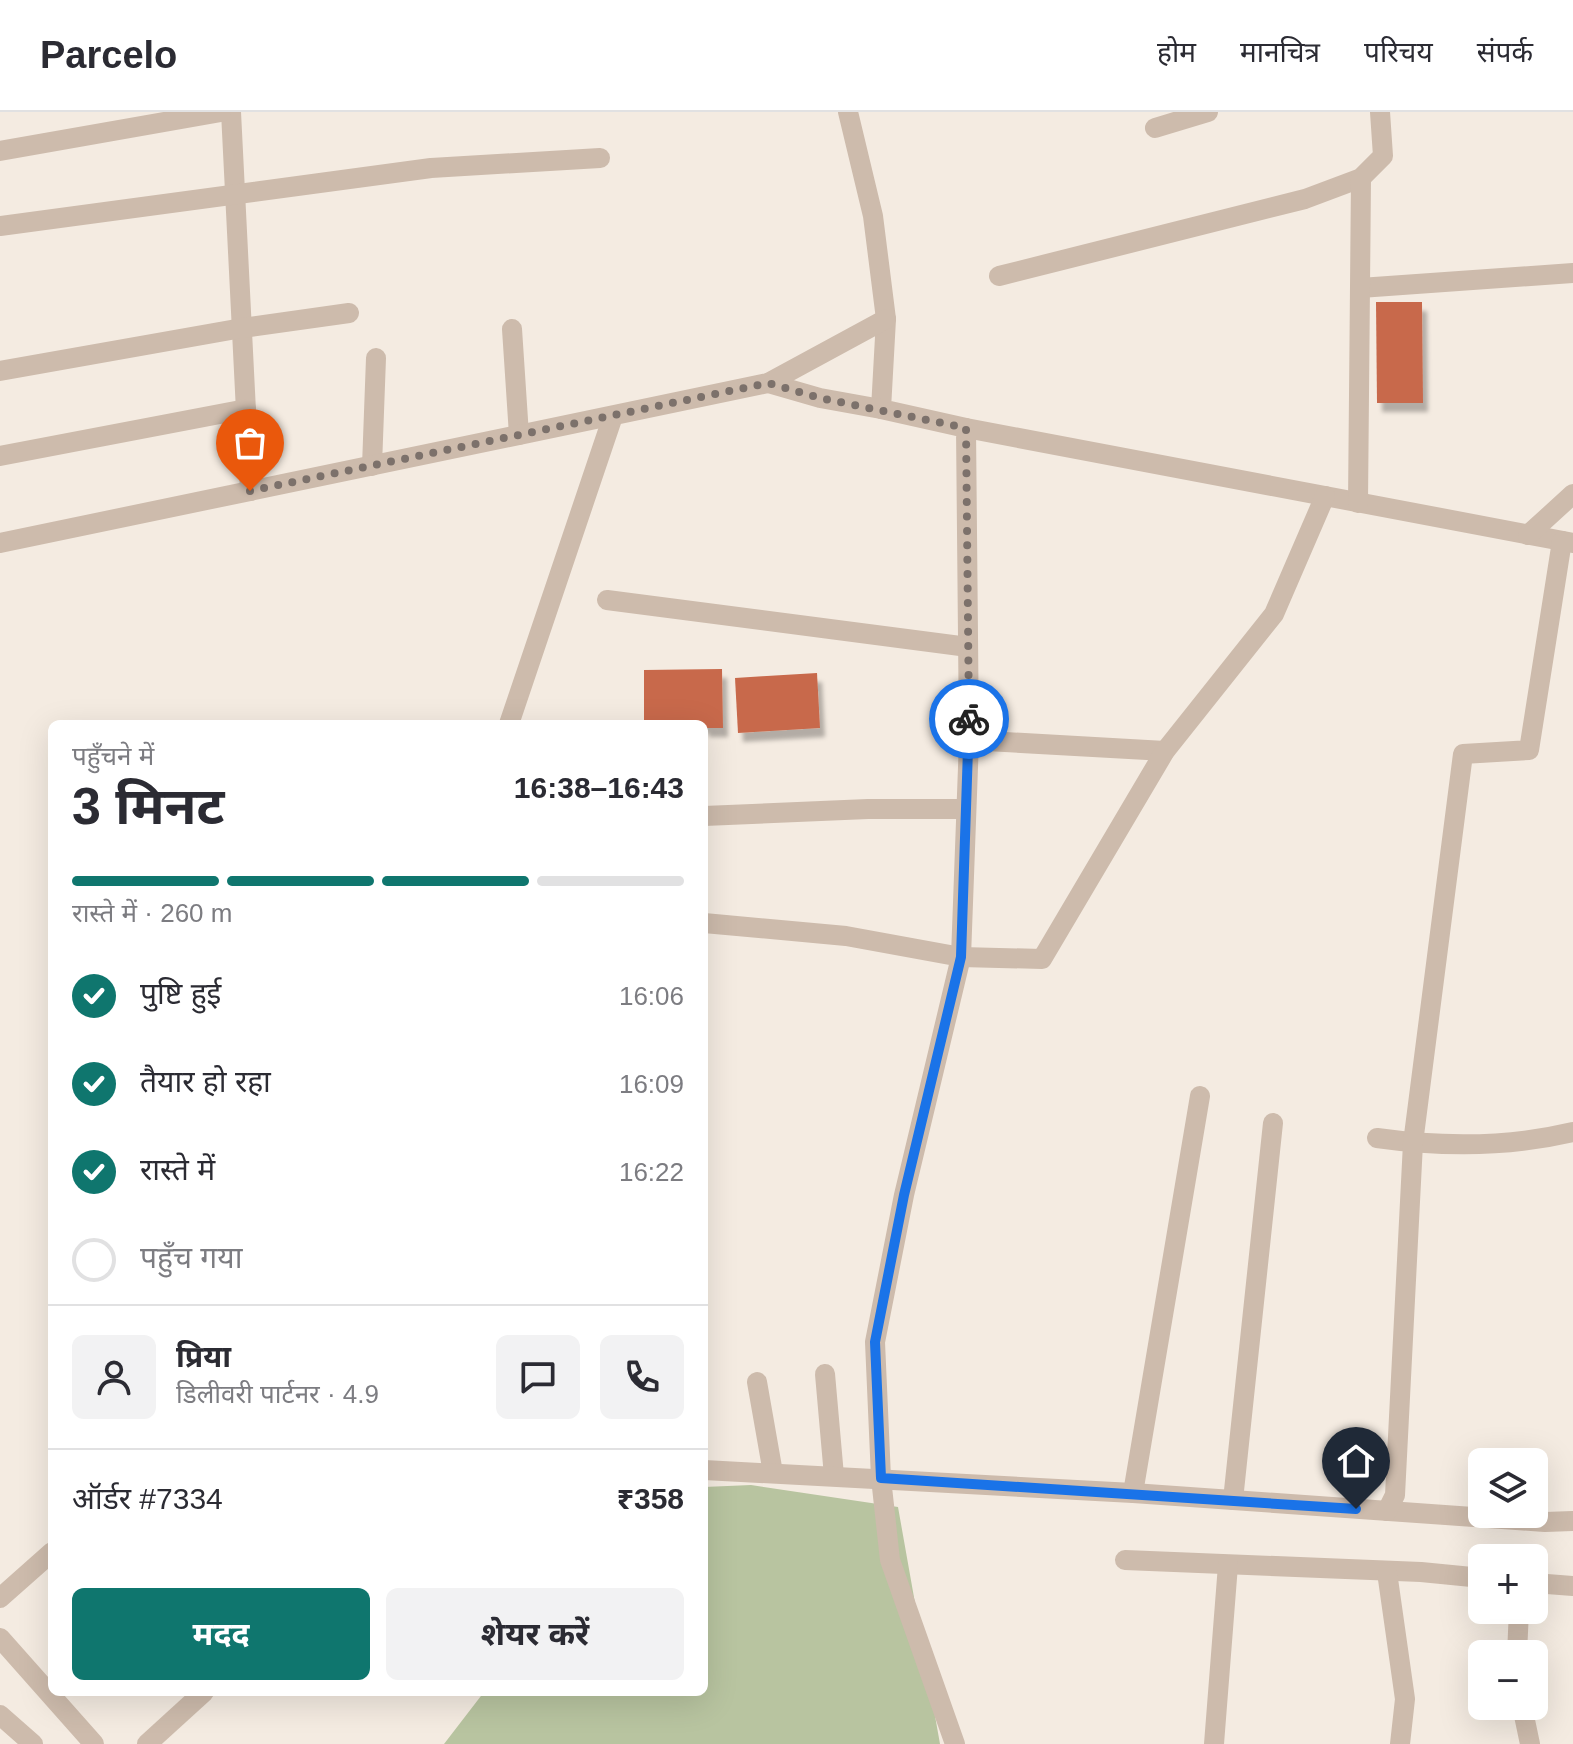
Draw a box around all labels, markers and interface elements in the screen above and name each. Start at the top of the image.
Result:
text: Parcelo [40,34,177,76]
text: होम [1157,37,1196,68]
text: मानचित्र [1240,37,1320,68]
text: परिचय [1364,37,1433,68]
text: संपर्क [1477,37,1533,68]
pin [216,409,284,491]
icon: bag [228,421,272,465]
courier [929,679,1009,759]
icon: bike [947,697,991,741]
text: पहुँचने में [72,741,154,771]
text: 16:38–16:43 [514,771,684,804]
text: 3 मिनट [72,777,225,835]
text: रास्ते में · 260 m [72,898,232,928]
icon: check [72,974,116,1018]
text: पुष्टि हुई [140,977,221,1010]
text: 16:06 [619,981,684,1011]
icon: check [72,1062,116,1106]
text: तैयार हो रहा [140,1065,271,1098]
text: 16:09 [619,1069,684,1099]
icon: check [72,1150,116,1194]
text: रास्ते में [140,1153,215,1186]
text: 16:22 [619,1157,684,1187]
text: पहुँच गया [140,1241,242,1274]
button: person [72,1335,156,1419]
button: chat [496,1335,580,1419]
button: phone [600,1335,684,1419]
text: प्रिया [176,1340,231,1373]
text: डिलीवरी पार्टनर · 4.9 [176,1379,379,1409]
pin [1322,1427,1390,1509]
icon: home [1334,1439,1378,1483]
map controls [1468,1448,1548,1720]
button: layers [1468,1448,1548,1528]
text: ऑर्डर #7334 [72,1482,223,1515]
text: ₹358 [617,1482,684,1515]
button: + [1468,1544,1548,1624]
button: मदद [72,1588,370,1680]
button: शेयर करें [386,1588,684,1680]
button: − [1468,1640,1548,1720]

